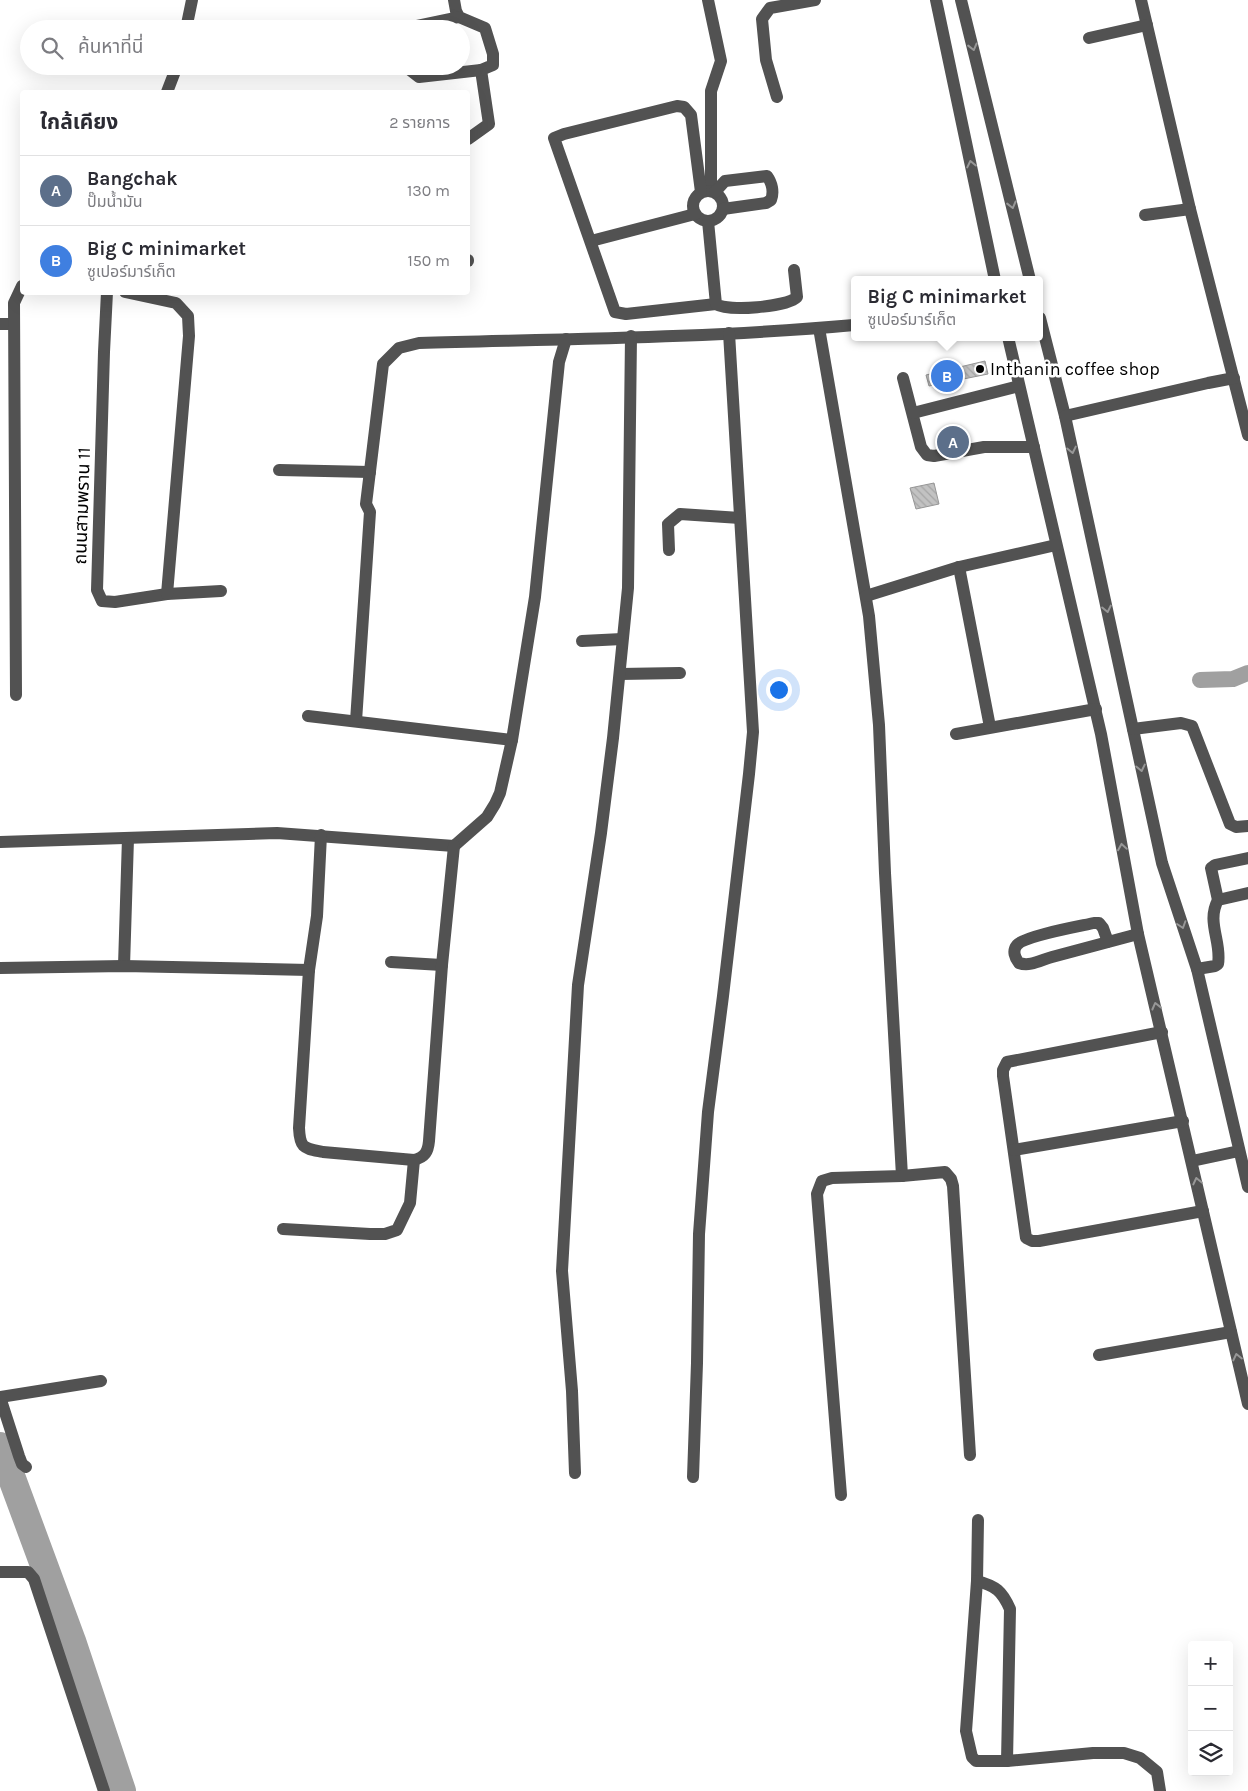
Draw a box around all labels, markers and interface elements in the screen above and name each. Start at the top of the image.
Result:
search box [20,20,470,75]
icon: search [38,34,66,62]
text: ค้นหาที่นี่ [78,36,143,58]
one-way arrow [967,43,978,52]
text: ใกล้เคียง [40,110,118,134]
text: 2 รายการ [389,113,450,132]
one-way arrow [966,159,977,168]
text: Bangchak [87,168,178,190]
text: A [51,181,61,200]
text: 130 m [407,181,450,200]
text: ปั๊มน้ำมัน [87,192,142,211]
one-way arrow [1006,201,1017,210]
text: Big C minimarket [87,238,246,260]
text: B [51,251,61,270]
text: 150 m [407,251,450,270]
text: ซูเปอร์มาร์เก็ต [87,262,176,281]
popup [851,276,1043,341]
text: Big C minimarket [868,286,1027,308]
text: ซูเปอร์มาร์เก็ต [868,310,956,329]
pin: B [931,357,963,395]
place label: Inthanin coffee shop [990,358,1160,380]
marker: Inthanin coffee shop [974,363,986,375]
pin: A [937,423,969,461]
one-way arrow [1066,445,1077,454]
street label: ถนนสามพราน 11 [69,447,95,565]
one-way arrow [1101,604,1111,613]
your location [766,677,792,703]
one-way arrow [1135,763,1146,772]
one-way arrow [1117,843,1127,852]
one-way arrow [1177,920,1187,928]
one-way arrow [1151,1001,1162,1010]
one-way arrow [1192,1177,1203,1186]
one-way arrow [1232,1352,1243,1361]
map controls [1188,1641,1233,1776]
button: + [1188,1641,1233,1686]
button: − [1188,1686,1233,1731]
button: layers [1188,1731,1233,1776]

